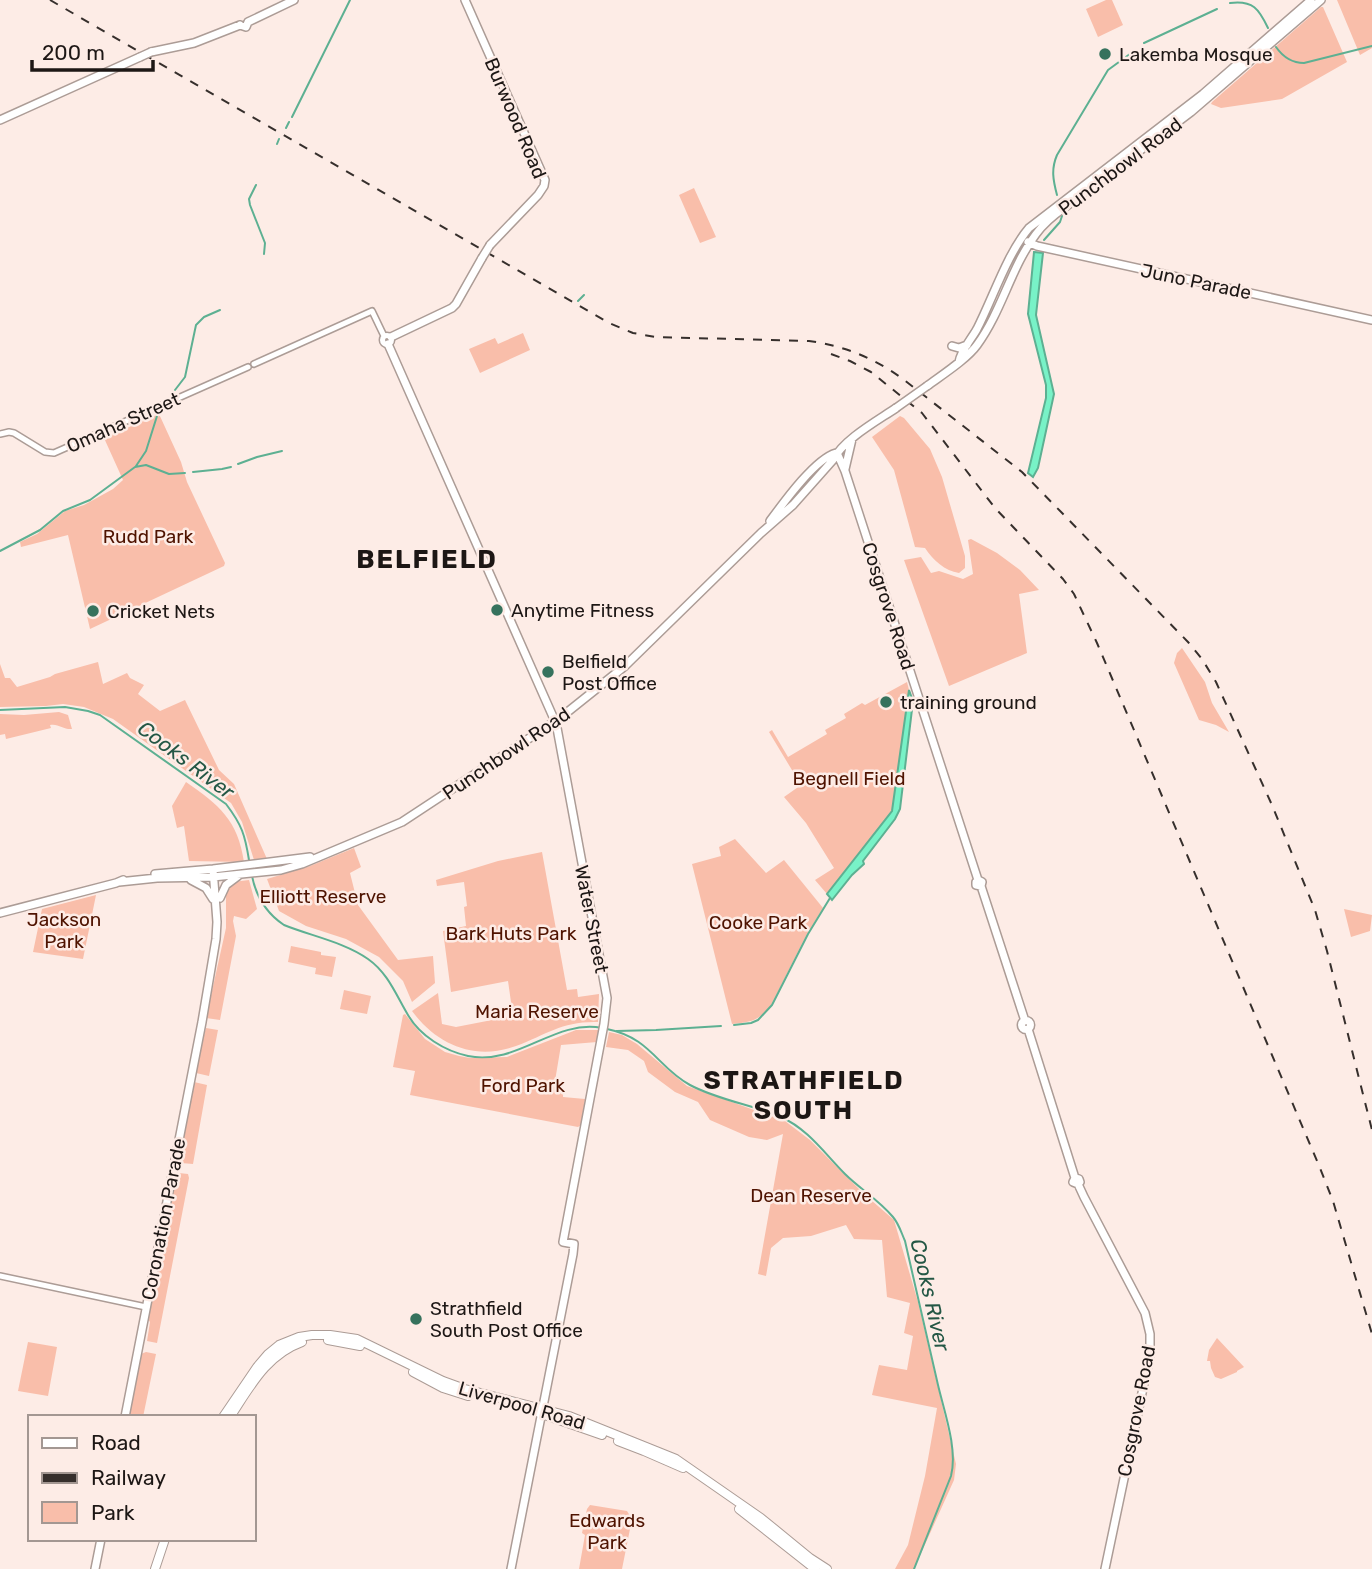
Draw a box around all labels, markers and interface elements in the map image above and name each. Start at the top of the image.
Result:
scale bar [32,28,152,72]
text: 200 m [42,40,105,65]
place label: Lakemba Mosque [1119,43,1273,66]
marker: Lakemba Mosque [1097,46,1113,62]
street label: Burwood Road [480,54,551,182]
street label: Punchbowl Road [1054,112,1187,220]
street label: Juno Parade [1138,259,1253,304]
street label: Omaha Street [63,387,184,458]
park label: Rudd Park [103,525,194,548]
street label: Cosgrove Road [857,540,920,673]
district label: BELFIELD [356,544,498,575]
place label: Anytime Fitness [511,599,654,622]
place label: Cricket Nets [107,600,215,623]
marker: Anytime Fitness [489,602,505,618]
marker: Cricket Nets [85,603,101,619]
place label: Belfield Post Office [562,650,657,695]
marker: Belfield Post Office [540,664,556,680]
place label: training ground [900,691,1037,714]
marker: training ground [878,694,894,710]
street label: Punchbowl Road [438,702,574,805]
water label: Cooks River [133,715,240,805]
park label: Begnell Field [793,767,905,790]
street label: Water Street [570,863,613,976]
park label: Elliott Reserve [259,885,387,908]
park label: Jackson Park [27,908,101,953]
park label: Cooke Park [709,911,808,934]
park label: Bark Huts Park [446,922,577,945]
park label: Maria Reserve [475,1000,599,1023]
district label: STRATHFIELD SOUTH [703,1065,905,1126]
park label: Ford Park [481,1074,565,1097]
street label: Coronation Parade [137,1136,190,1302]
park label: Dean Reserve [750,1184,872,1207]
water label: Cooks River [905,1236,956,1354]
place label: Strathfield South Post Office [430,1297,583,1342]
marker: Strathfield South Post Office [408,1311,424,1327]
street label: Cosgrove Road [1113,1344,1160,1478]
street label: Liverpool Road [456,1376,588,1435]
legend [28,1415,256,1541]
text: Road [91,1430,141,1455]
text: Railway [91,1465,166,1490]
text: Park [91,1500,135,1525]
park label: Edwards Park [569,1509,645,1554]

